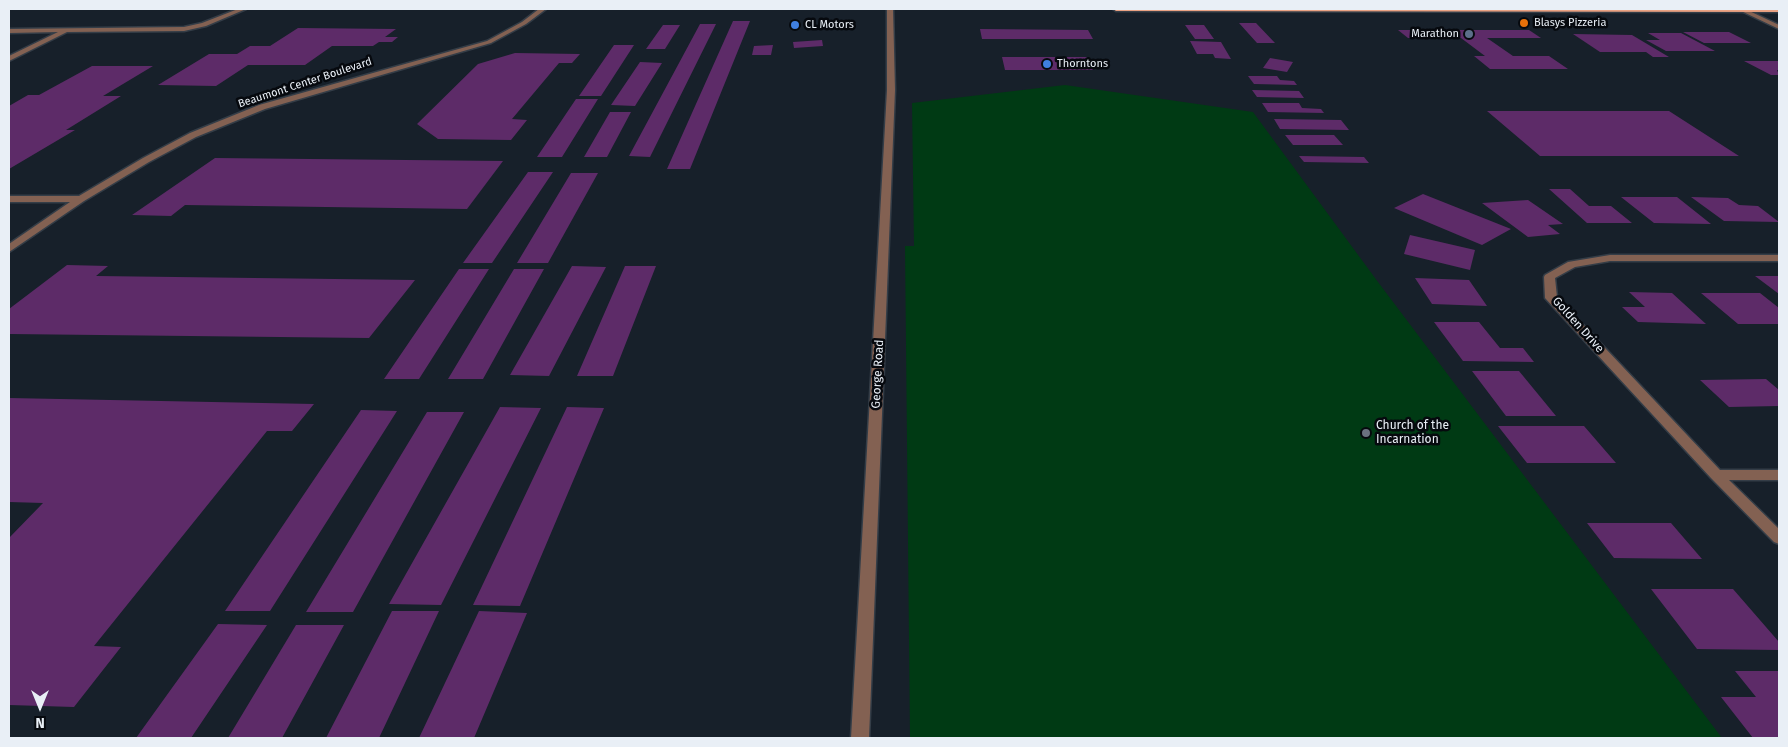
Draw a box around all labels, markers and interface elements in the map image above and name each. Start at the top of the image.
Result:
place label: Blasys Pizzeria [1534,16,1606,30]
marker: Blasys Pizzeria [1518,17,1530,29]
place label: CL Motors [805,18,854,32]
marker: CL Motors [789,19,801,31]
place label: Marathon [1411,27,1459,41]
marker: Marathon [1463,28,1475,40]
street label: Beaumont Center Boulevard [236,55,374,111]
place label: Thorntons [1057,57,1108,71]
marker: Thorntons [1041,58,1053,70]
street label: Golden Drive [1549,294,1607,356]
street label: George Road [869,339,887,409]
place label: Church of the Incarnation [1376,419,1449,447]
marker: Church of the Incarnation [1360,427,1372,439]
north arrow [15,682,65,732]
text: N [35,714,45,731]

